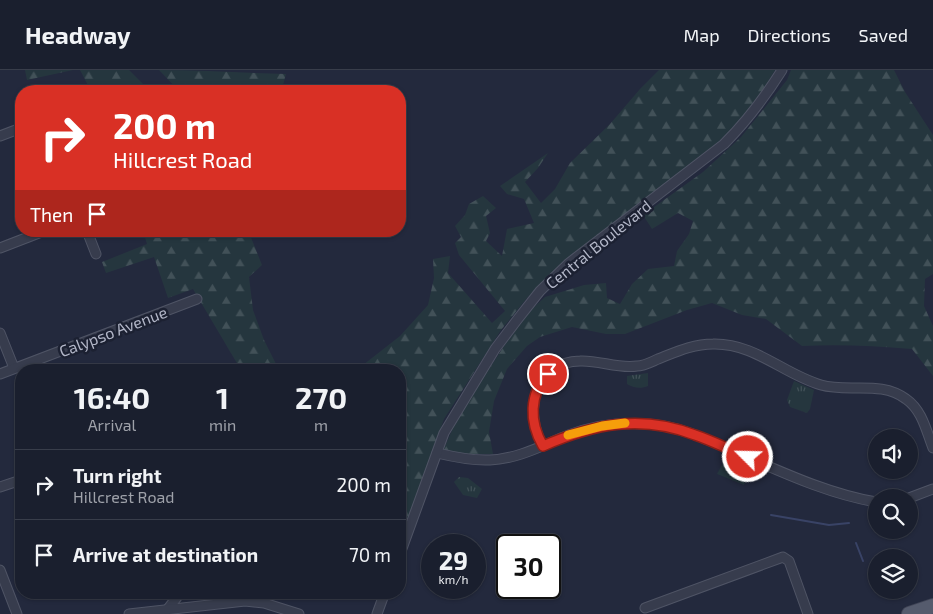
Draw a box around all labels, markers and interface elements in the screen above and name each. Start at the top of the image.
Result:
text: Headway [25,20,131,49]
text: Map [683,24,720,46]
text: Directions [748,24,831,46]
text: Saved [859,24,908,46]
text: 200 m [113,104,216,146]
icon: right [30,105,95,170]
text: Hillcrest Road [113,146,252,172]
street label: Central Boulevard [541,196,655,292]
icon: arrive [83,200,111,228]
text: Then [30,203,73,226]
street label: Calypso Avenue [56,302,170,360]
pin [527,353,569,395]
icon: arrive [534,360,562,388]
text: 16:40 [74,379,150,415]
text: 1 [216,379,229,415]
text: 270 [295,379,347,415]
text: Arrival [88,415,136,434]
text: min [209,415,236,434]
text: m [314,415,328,434]
map controls [868,429,918,599]
button: sound [868,429,918,479]
position arrow [721,430,773,482]
text: Turn right [73,464,161,487]
icon: right [30,471,58,499]
text: 200 m [337,473,391,496]
text: Hillcrest Road [73,487,174,506]
button: search [868,489,918,539]
speed limit sign: 30 [496,534,561,599]
icon: arrive [30,541,58,569]
text: Arrive at destination [73,543,258,566]
text: 70 m [349,543,391,566]
text: 29 [439,545,468,575]
button: layers [868,549,918,599]
text: km/h [439,572,468,586]

